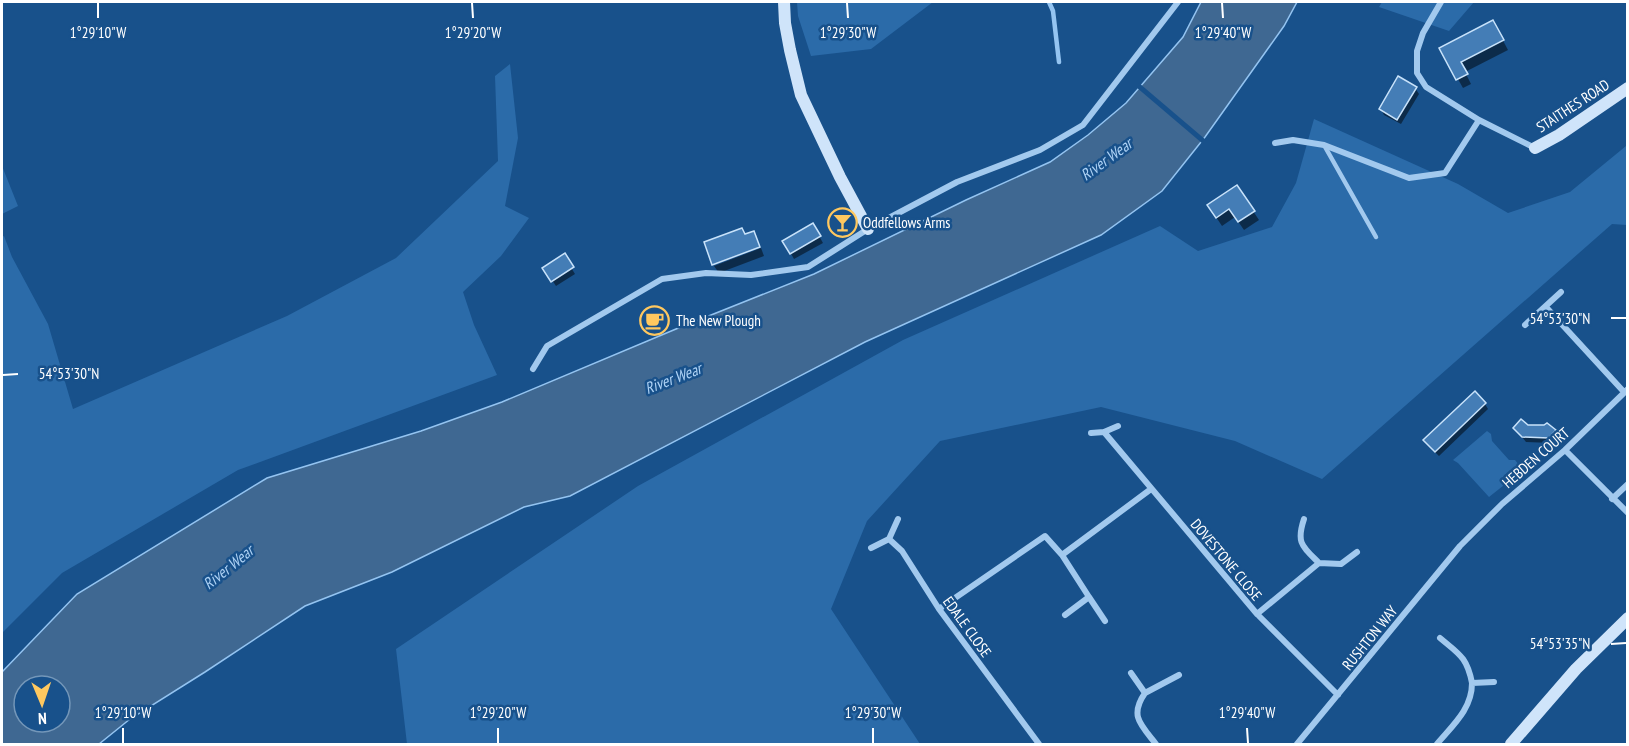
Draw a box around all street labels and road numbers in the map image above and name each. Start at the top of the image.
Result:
street label: STAITHES ROAD [1533,75,1613,136]
street label: HEBDEN COURT [1498,423,1573,492]
street label: DOVESTONE CLOSE [1187,515,1266,604]
street label: EDALE CLOSE [939,593,996,661]
street label: RUSHTON WAY [1338,601,1402,674]

